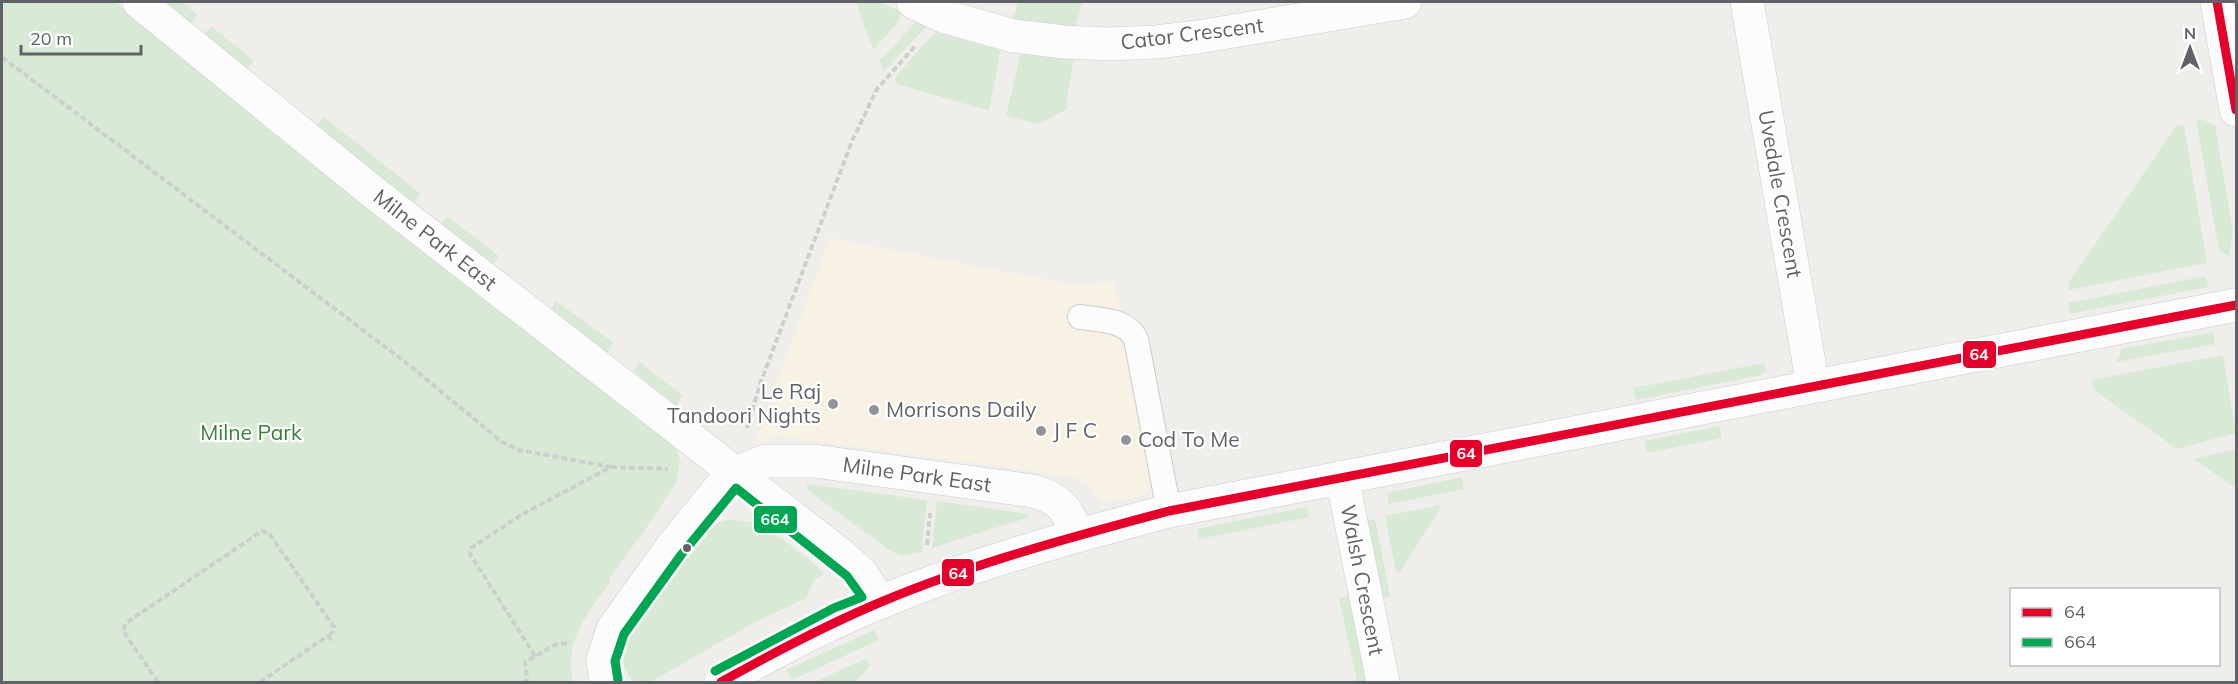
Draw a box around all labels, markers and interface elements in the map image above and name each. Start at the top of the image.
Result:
street label: Cator Crescent [1119,11,1265,55]
scale bar [21,18,141,56]
north arrow [2160,18,2220,78]
text: N [2184,23,2196,43]
text: 20 m [30,27,72,50]
street label: Uvedale Crescent [1753,108,1809,280]
street label: Milne Park East [369,183,502,295]
line badge: 64 [1962,340,1997,369]
text: 64 [1969,344,1989,364]
place label: Le Raj Tandoori Nights [667,378,821,428]
place label: Morrisons Daily [886,396,1036,422]
marker: Le Raj Tandoori Nights [826,397,840,411]
marker: Morrisons Daily [867,403,881,417]
place label: J F C [1053,417,1097,443]
park label: Milne Park [200,419,302,445]
marker: J F C [1034,424,1048,438]
place label: Cod To Me [1138,426,1240,452]
marker: Cod To Me [1119,433,1133,447]
line badge: 64 [1449,439,1483,468]
text: 64 [1456,443,1476,463]
street label: Milne Park East [841,451,993,497]
street label: Walsh Crescent [1336,502,1390,657]
line badge: 664 [753,505,798,534]
text: 664 [761,509,790,529]
unlabelled marker [681,542,693,554]
line badge: 64 [941,558,975,587]
text: 64 [948,563,968,583]
legend [2010,588,2220,666]
text: 64 [2064,600,2086,623]
text: 664 [2064,630,2097,653]

